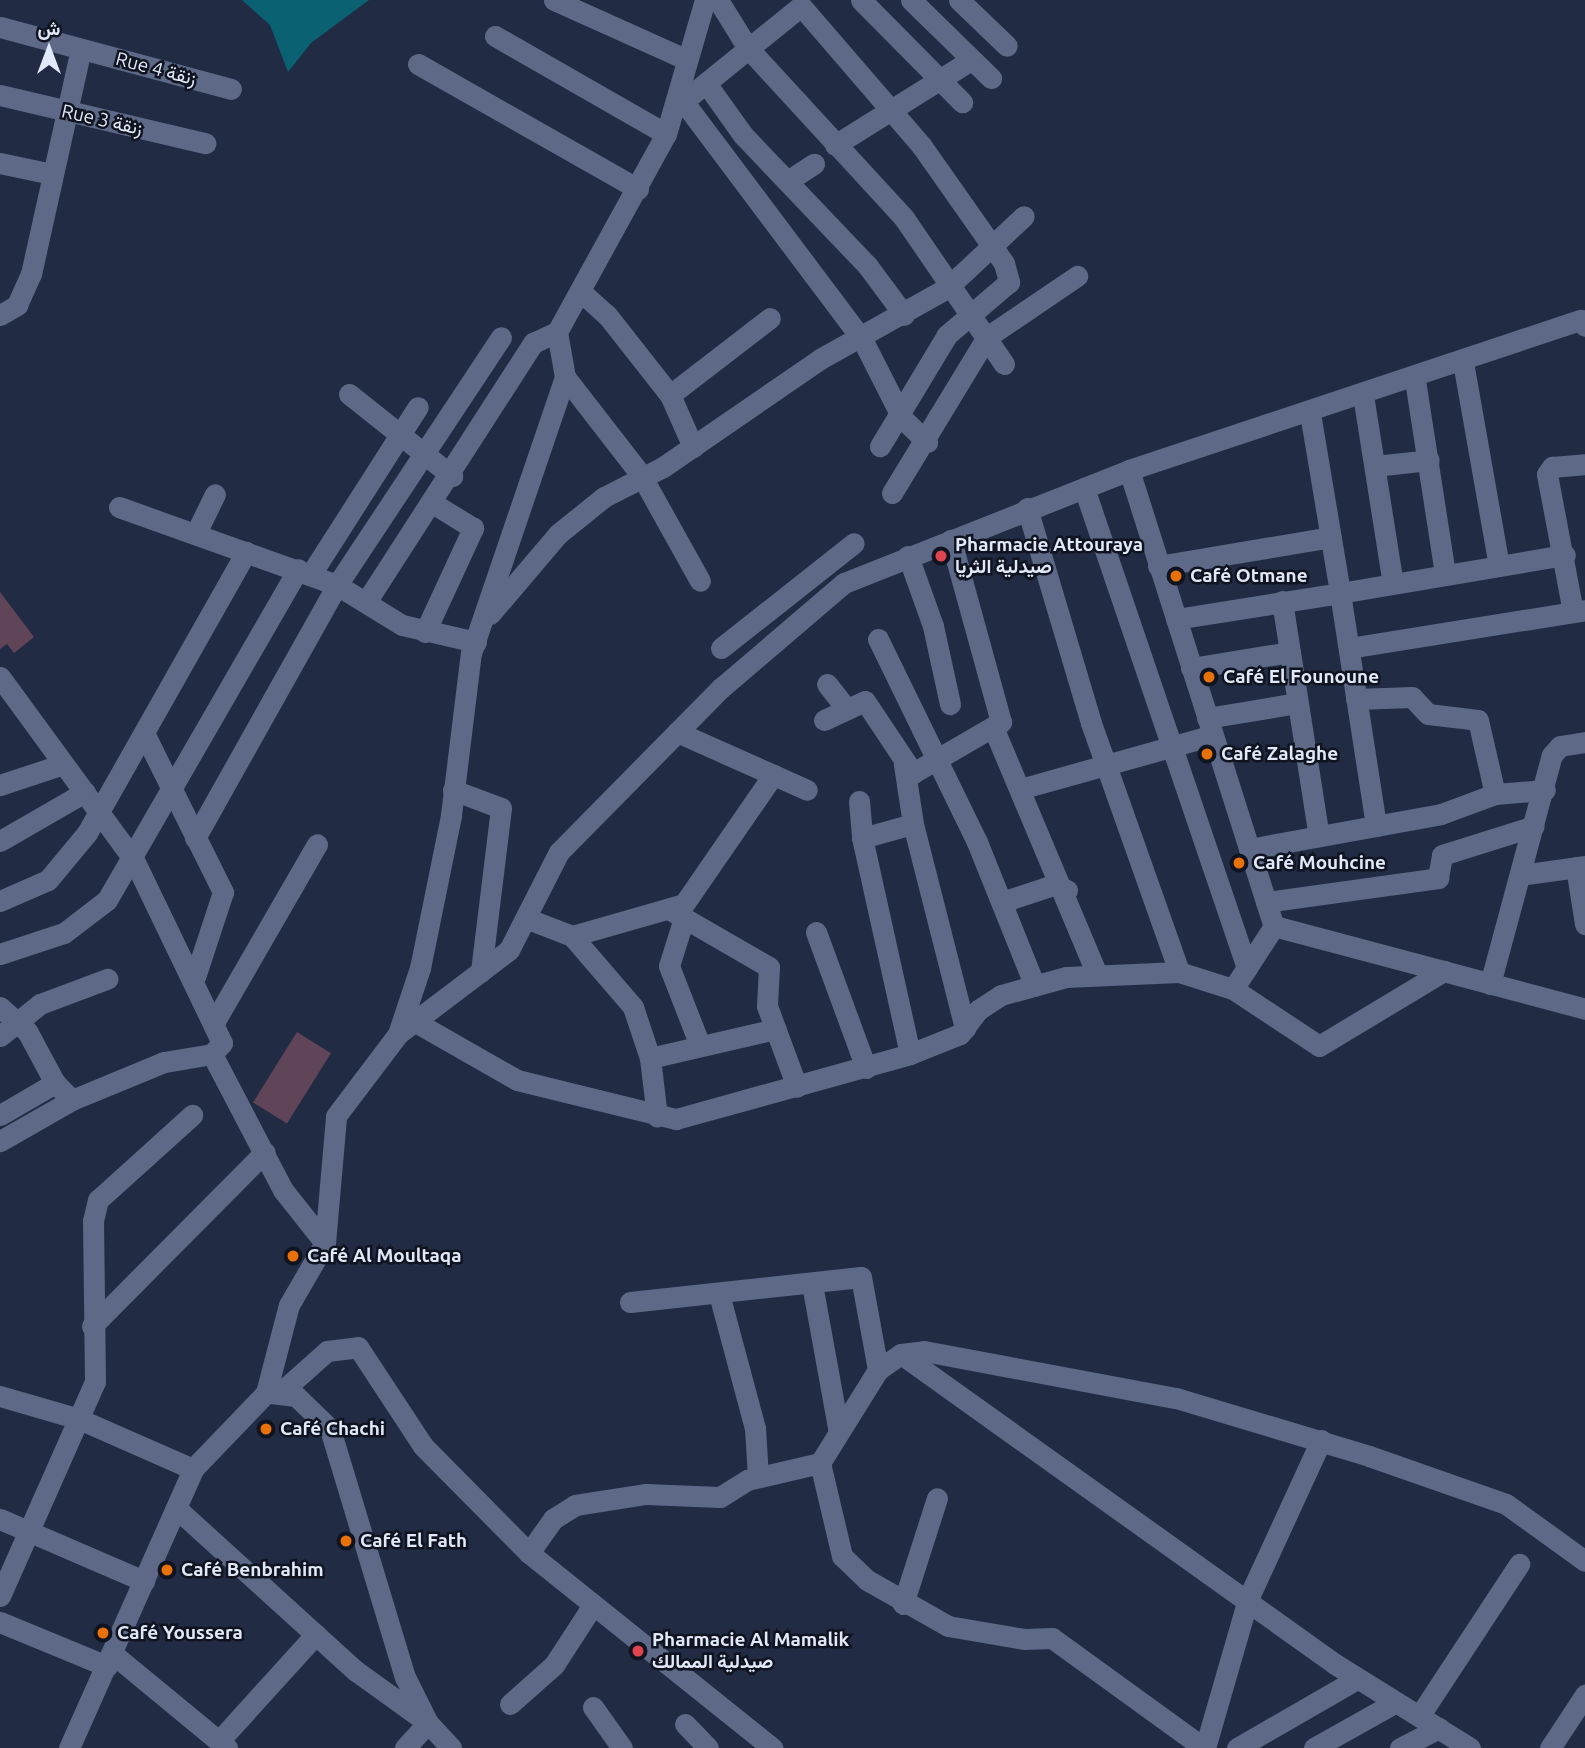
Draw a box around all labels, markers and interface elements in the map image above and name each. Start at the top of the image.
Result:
north arrow [14,14,84,84]
text: ش [38,17,60,39]
street label: Rue 4 زنقة [113,47,199,91]
street label: Rue 3 زنقة [59,100,145,140]
place label: Pharmacie Attouraya صيدلية الثريا [955,534,1143,578]
marker: Pharmacie Attouraya صيدلية الثريا [933,548,949,564]
place label: Café Otmane [1190,565,1308,587]
marker: Café Otmane [1168,568,1184,584]
place label: Café El Founoune [1223,666,1379,688]
marker: Café El Founoune [1201,669,1217,685]
place label: Café Zalaghe [1221,743,1338,765]
marker: Café Zalaghe [1199,746,1215,762]
place label: Café Mouhcine [1253,852,1386,874]
marker: Café Mouhcine [1231,855,1247,871]
place label: Café Al Moultaqa [307,1245,462,1267]
marker: Café Al Moultaqa [285,1248,301,1264]
place label: Café Chachi [280,1418,385,1440]
marker: Café Chachi [258,1421,274,1437]
place label: Café El Fath [360,1530,467,1552]
marker: Café El Fath [338,1533,354,1549]
place label: Café Benbrahim [181,1559,324,1581]
marker: Café Benbrahim [159,1562,175,1578]
place label: Café Youssera [117,1622,243,1644]
marker: Café Youssera [95,1625,111,1641]
place label: Pharmacie Al Mamalik صيدلية الممالك [652,1629,849,1673]
marker: Pharmacie Al Mamalik صيدلية الممالك [630,1643,646,1659]

